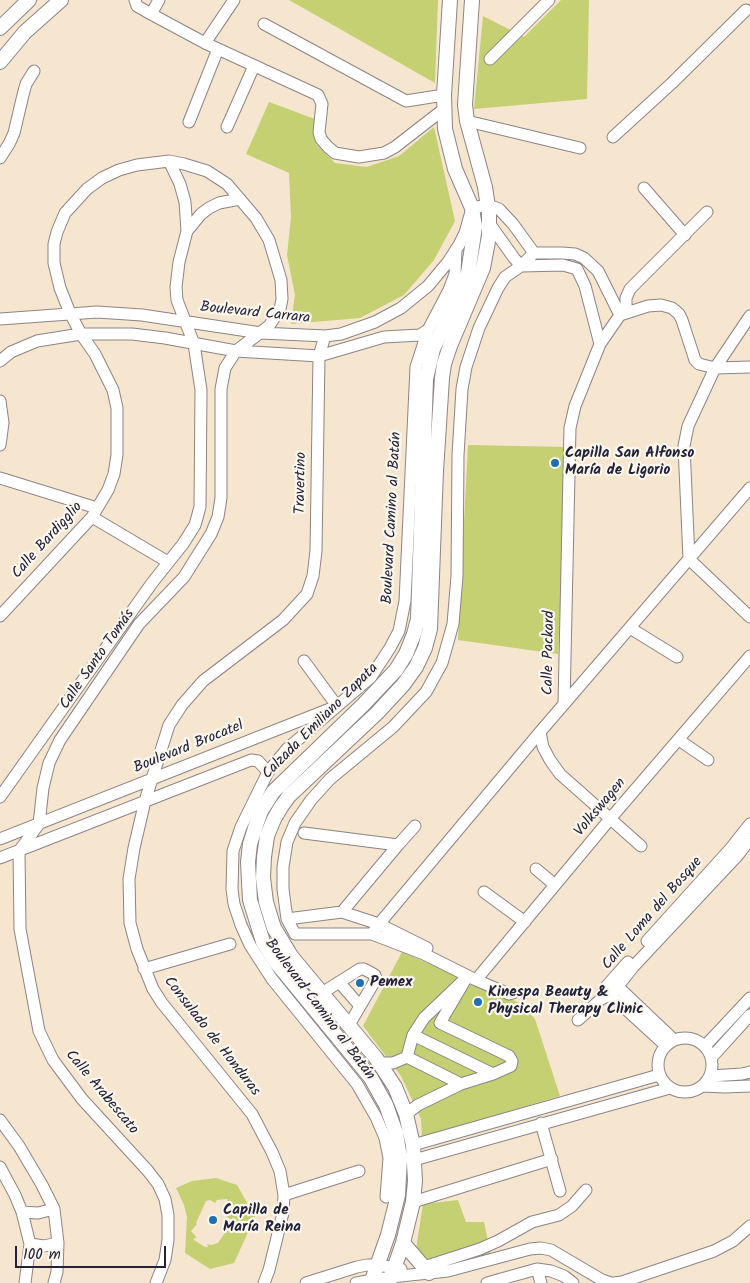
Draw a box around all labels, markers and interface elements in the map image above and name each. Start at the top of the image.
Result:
street label: Boulevard Carrara [199,299,311,329]
street label: Boulevard Camino al Batán [380,431,406,605]
place label: Capilla San Alfonso María de Ligorio [565,445,694,480]
street label: Travertino [292,452,312,514]
marker: Capilla San Alfonso María de Ligorio [549,457,561,469]
street label: Calle Bardigglio [9,499,87,583]
street label: Calle Santo Tomás [57,607,139,713]
street label: Calle Packard [540,611,560,695]
street label: Calzada Emiliano Zapata [259,660,383,784]
street label: Boulevard Brocatel [131,718,247,778]
street label: Volkswagen [571,775,631,841]
street label: Calle Loma del Bosque [599,854,707,974]
street label: Boulevard Camino al Batán [260,936,378,1084]
street label: Consulado de Honduras [159,974,263,1100]
place label: Pemex [370,974,412,992]
marker: Pemex [354,977,366,989]
place label: Kinespa Beauty & Physical Therapy Clinic [488,984,643,1019]
marker: Kinespa Beauty & Physical Therapy Clinic [472,996,484,1008]
street label: Calle Arabescato [60,1047,142,1139]
place label: Capilla de María Reina [223,1202,301,1237]
marker: Capilla de María Reina [207,1214,219,1226]
scale bar [18,1236,169,1268]
text: 100 m [23,1243,61,1267]

